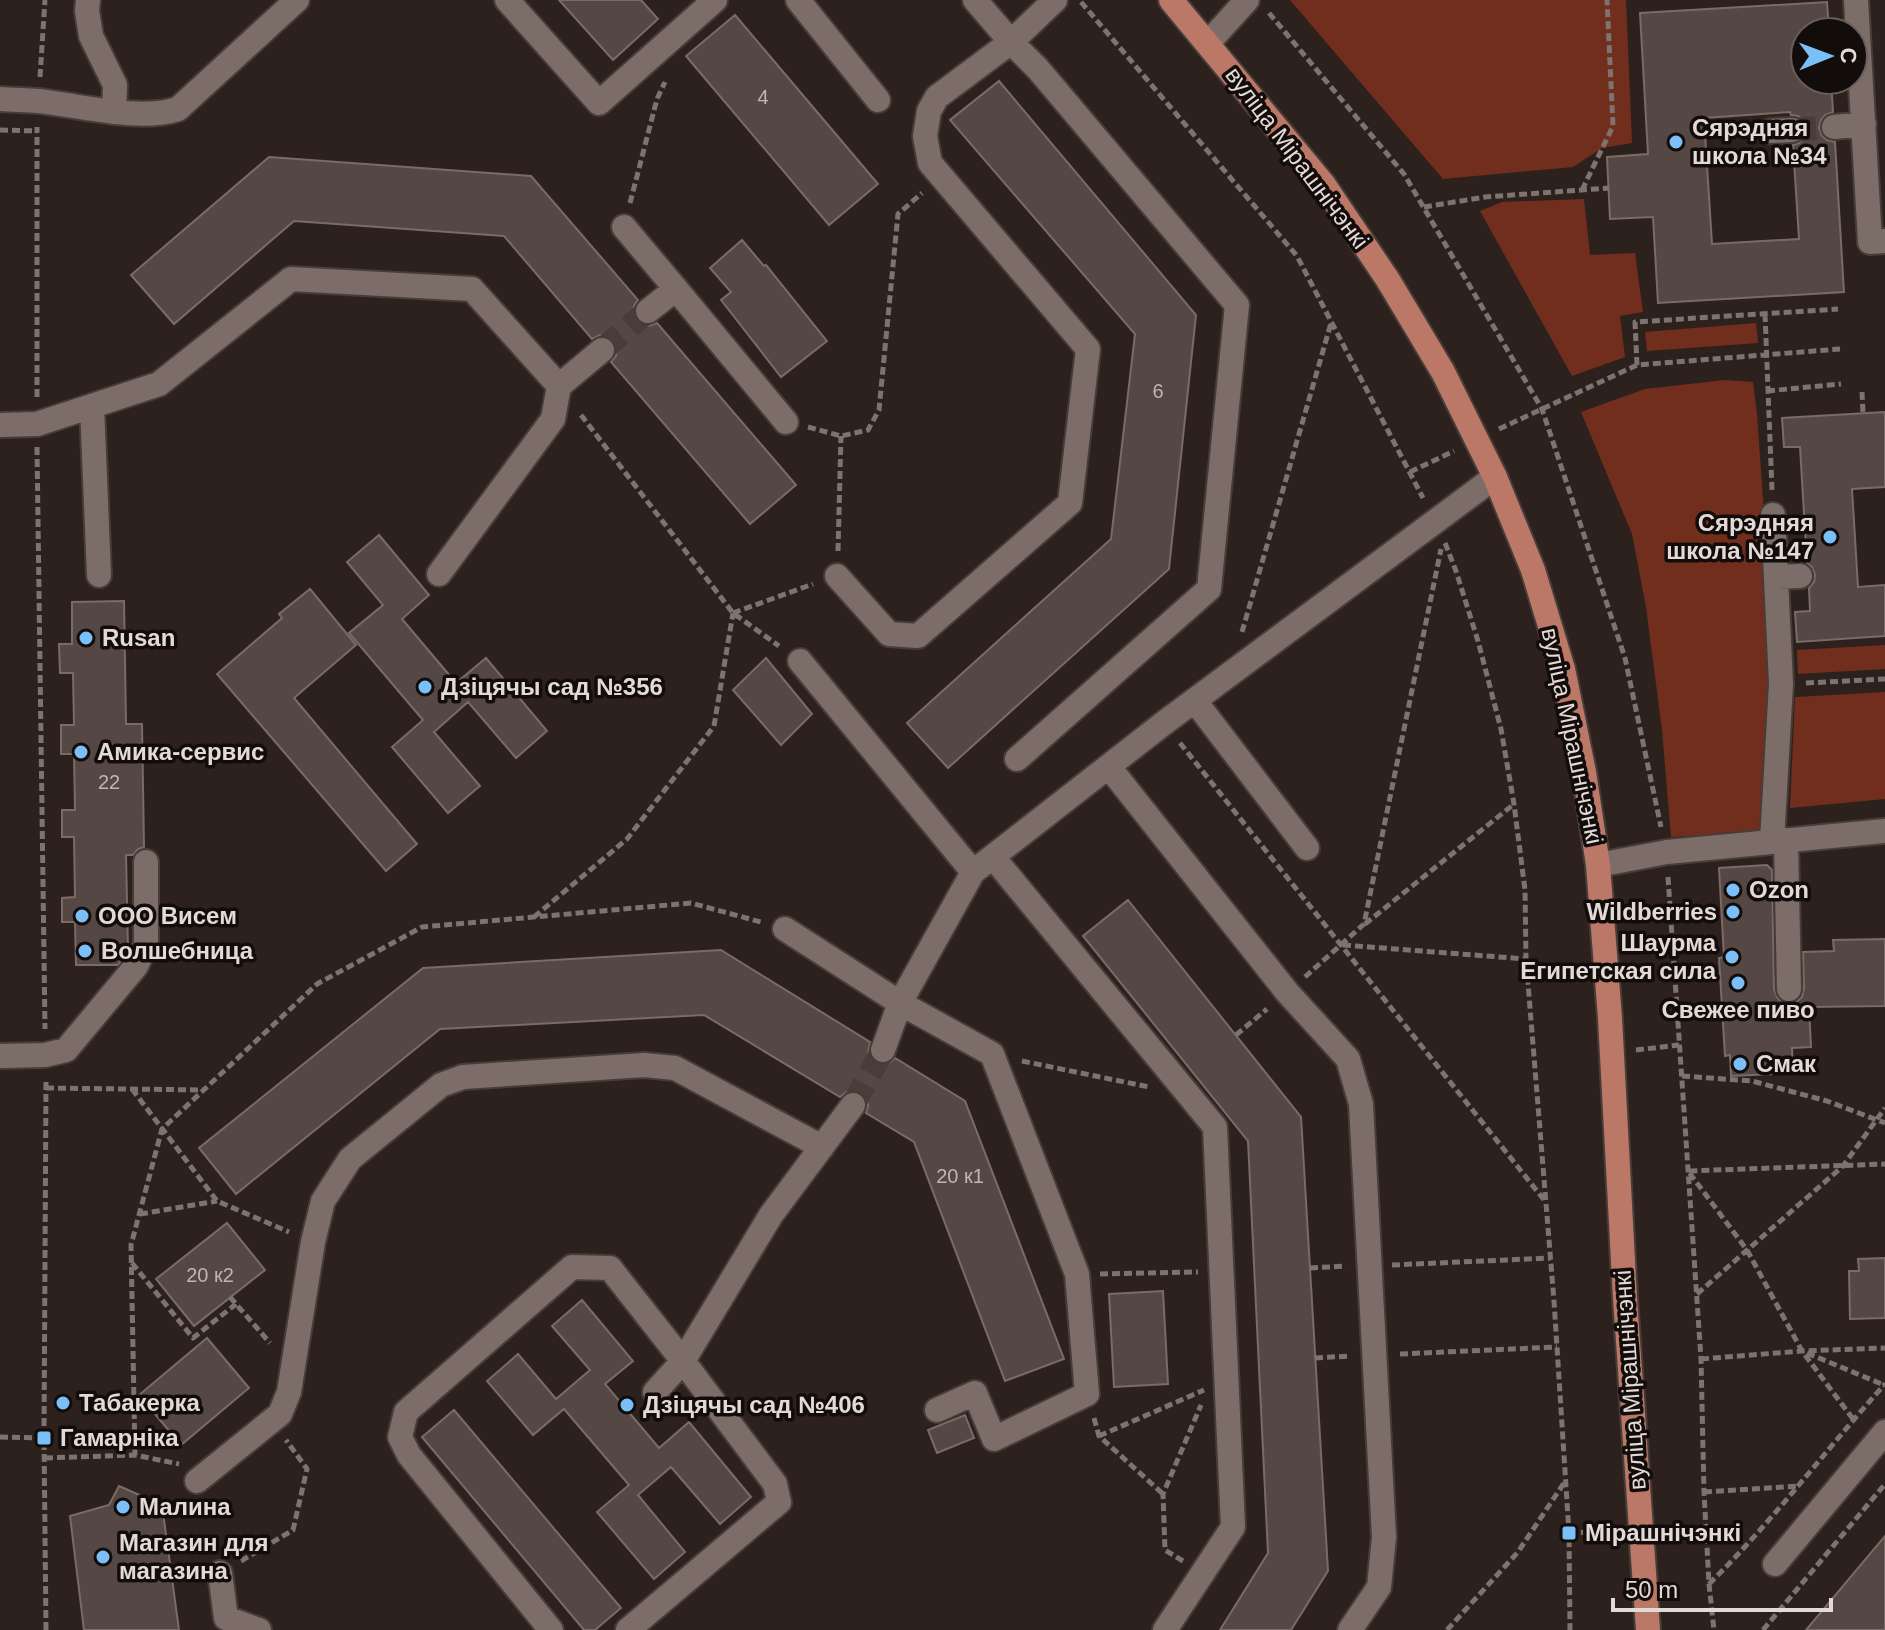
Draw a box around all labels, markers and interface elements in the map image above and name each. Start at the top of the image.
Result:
north arrow [1789,16,1869,96]
text: С [1836,47,1861,64]
street label: вуліца Мірашнічэнкі [1220,62,1375,254]
house number: 4 [757,86,769,108]
place label: Сярэдняя школа №34 [1692,114,1827,169]
marker: Сярэдняя школа №34 [1667,133,1685,151]
house number: 6 [1152,380,1164,402]
place label: Сярэдняя школа №147 [1666,509,1814,564]
marker: Сярэдняя школа №147 [1821,528,1839,546]
place label: Rusan [102,624,175,651]
street label: вуліца Мірашнічэнкі [1536,625,1609,847]
marker: Rusan [77,629,95,647]
place label: Дзіцячы сад №356 [441,673,663,700]
marker: Дзіцячы сад №356 [416,678,434,696]
place label: Амика-сервис [97,738,264,765]
marker: Амика-сервис [72,743,90,761]
house number: 22 [98,771,120,793]
place label: Ozon [1749,876,1809,903]
marker: Ozon [1724,881,1742,899]
place label: Wildberries [1587,898,1717,925]
place label: ООО Висем [98,902,237,929]
marker: Wildberries [1724,903,1742,921]
marker: ООО Висем [73,907,91,925]
place label: Шаурма Египетская сила [1520,929,1717,984]
place label: Волшебница [101,937,254,964]
marker: Волшебница [76,942,94,960]
marker: Шаурма Египетская сила [1723,948,1741,966]
marker: Свежее пиво [1729,974,1747,992]
place label: Свежее пиво [1661,996,1815,1023]
place label: Смак [1756,1050,1817,1077]
marker: Смак [1731,1055,1749,1073]
house number: 20 к1 [936,1165,984,1187]
house number: 20 к2 [186,1264,234,1286]
street label: вуліца Мірашнічэнкі [1608,1269,1651,1491]
place label: Табакерка [79,1389,201,1416]
place label: Дзіцячы сад №406 [643,1391,865,1418]
marker: Табакерка [54,1394,72,1412]
marker: Дзіцячы сад №406 [618,1396,636,1414]
place label: Гамарніка [60,1424,179,1451]
marker: Гамарніка [35,1429,53,1447]
place label: Малина [139,1493,231,1520]
marker: Малина [114,1498,132,1516]
place label: Мірашнічэнкі [1585,1519,1741,1546]
marker: Мірашнічэнкі [1560,1524,1578,1542]
place label: Магазин для магазина [119,1529,269,1584]
marker: Магазин для магазина [94,1548,112,1566]
scale bar [1613,1562,1831,1612]
text: 50 m [1625,1576,1678,1603]

